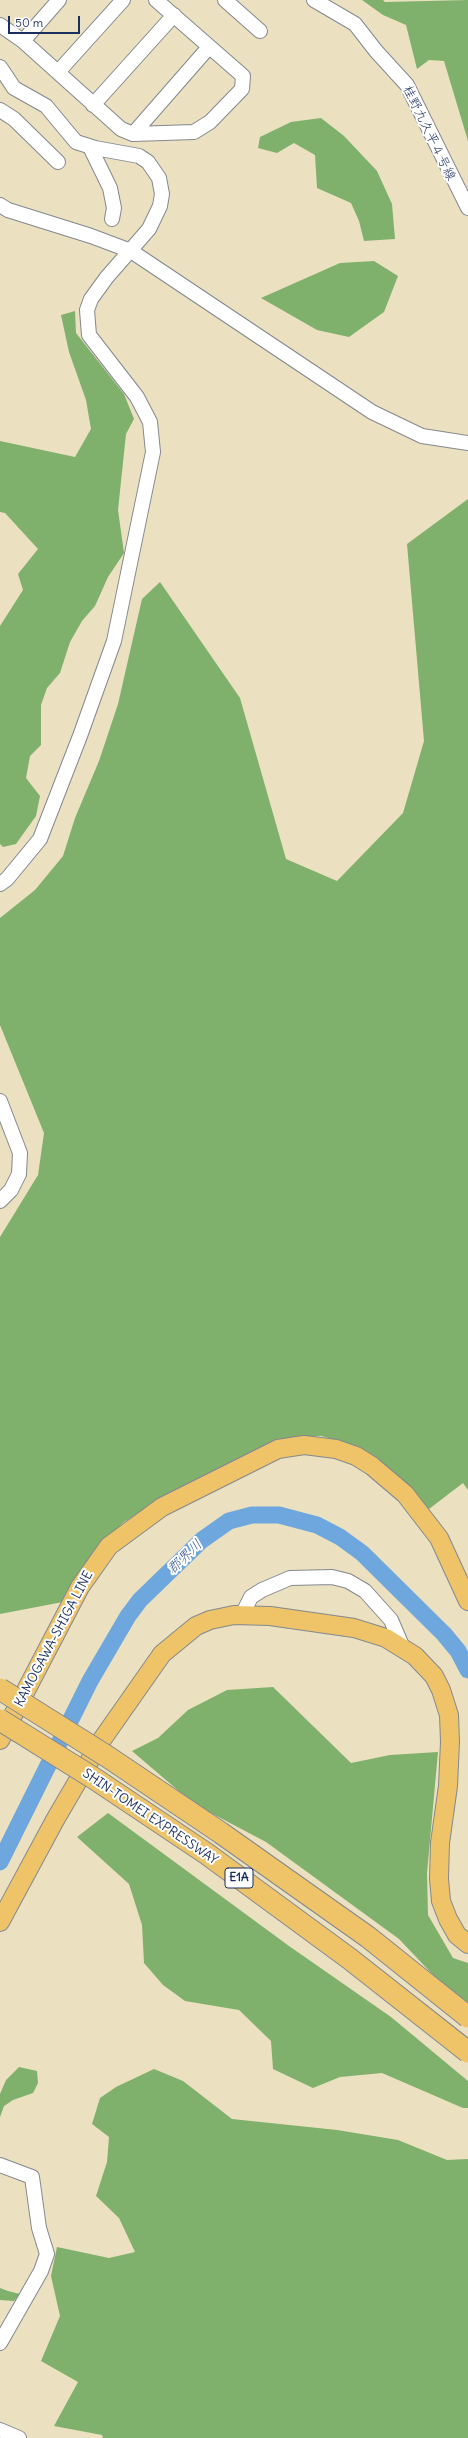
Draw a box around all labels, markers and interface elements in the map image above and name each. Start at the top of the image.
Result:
scale bar [10,8,82,34]
text: 50 m [15,15,43,30]
street label: 桂野九久平４号線 [399,83,459,183]
water label: 郡界川 [164,1536,206,1578]
street label: KAMOGAWA-SHIGA LINE [12,1568,96,1710]
street label: SHIN-TOMEI EXPRESSWAY [79,1766,221,1868]
road number: E1A [225,1868,253,1888]

